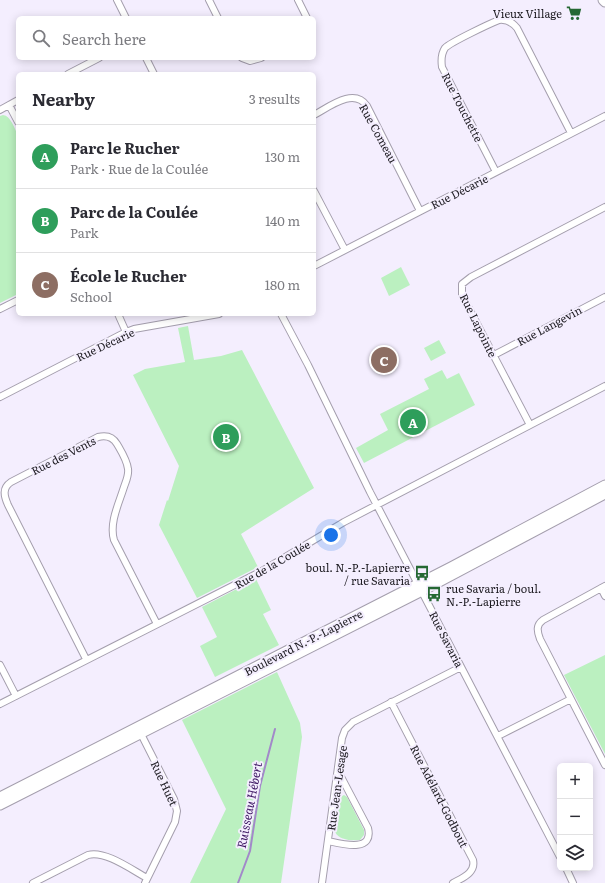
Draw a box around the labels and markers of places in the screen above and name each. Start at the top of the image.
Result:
supermarket icon: Vieux Village [565,4,583,22]
place label: Vieux Village [493,5,562,21]
pin: C [371,345,397,375]
pin: A [400,407,426,437]
pin: B [213,422,239,452]
place label: boul. N.-P.-Lapierre / rue Savaria [306,559,410,588]
bus stop icon: boul. N.-P.-Lapierre / rue Savaria [413,564,431,582]
place label: rue Savaria / boul. N.-P.-Lapierre [446,580,542,609]
bus stop icon: rue Savaria / boul. N.-P.-Lapierre [425,585,443,603]

